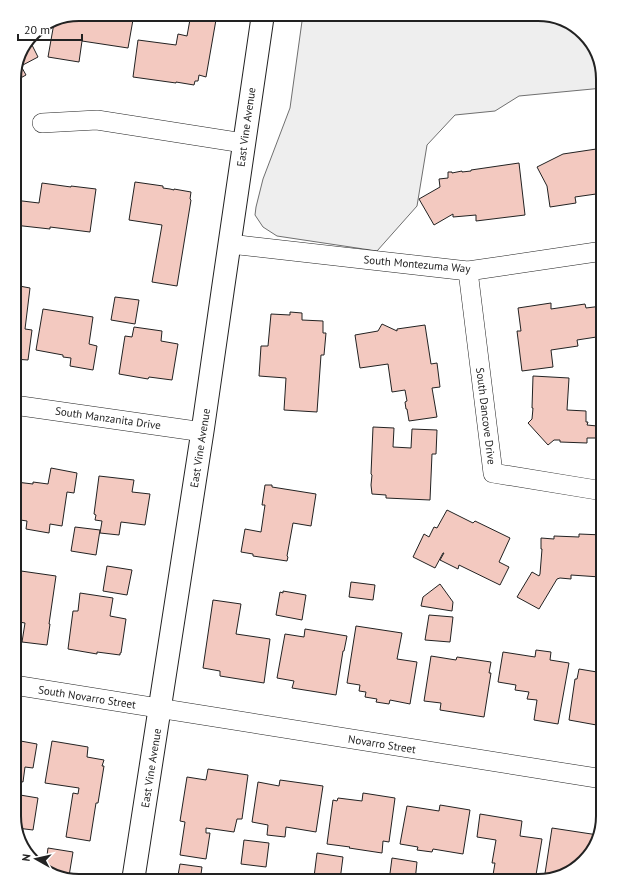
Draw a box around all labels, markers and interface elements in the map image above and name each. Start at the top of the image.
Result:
scale bar [18,16,82,42]
text: 20 m [24,22,50,37]
street label: East Vine Avenue [233,86,259,168]
street label: South Montezuma Way [363,252,472,276]
street label: South Dancove Drive [473,367,499,466]
street label: South Manzanita Drive [54,404,162,432]
street label: East Vine Avenue [187,407,213,489]
street label: South Novarro Street [37,682,137,712]
street label: East Vine Avenue [138,727,164,809]
street label: Novarro Street [347,732,417,756]
north arrow [16,839,56,879]
text: N [19,853,34,862]

